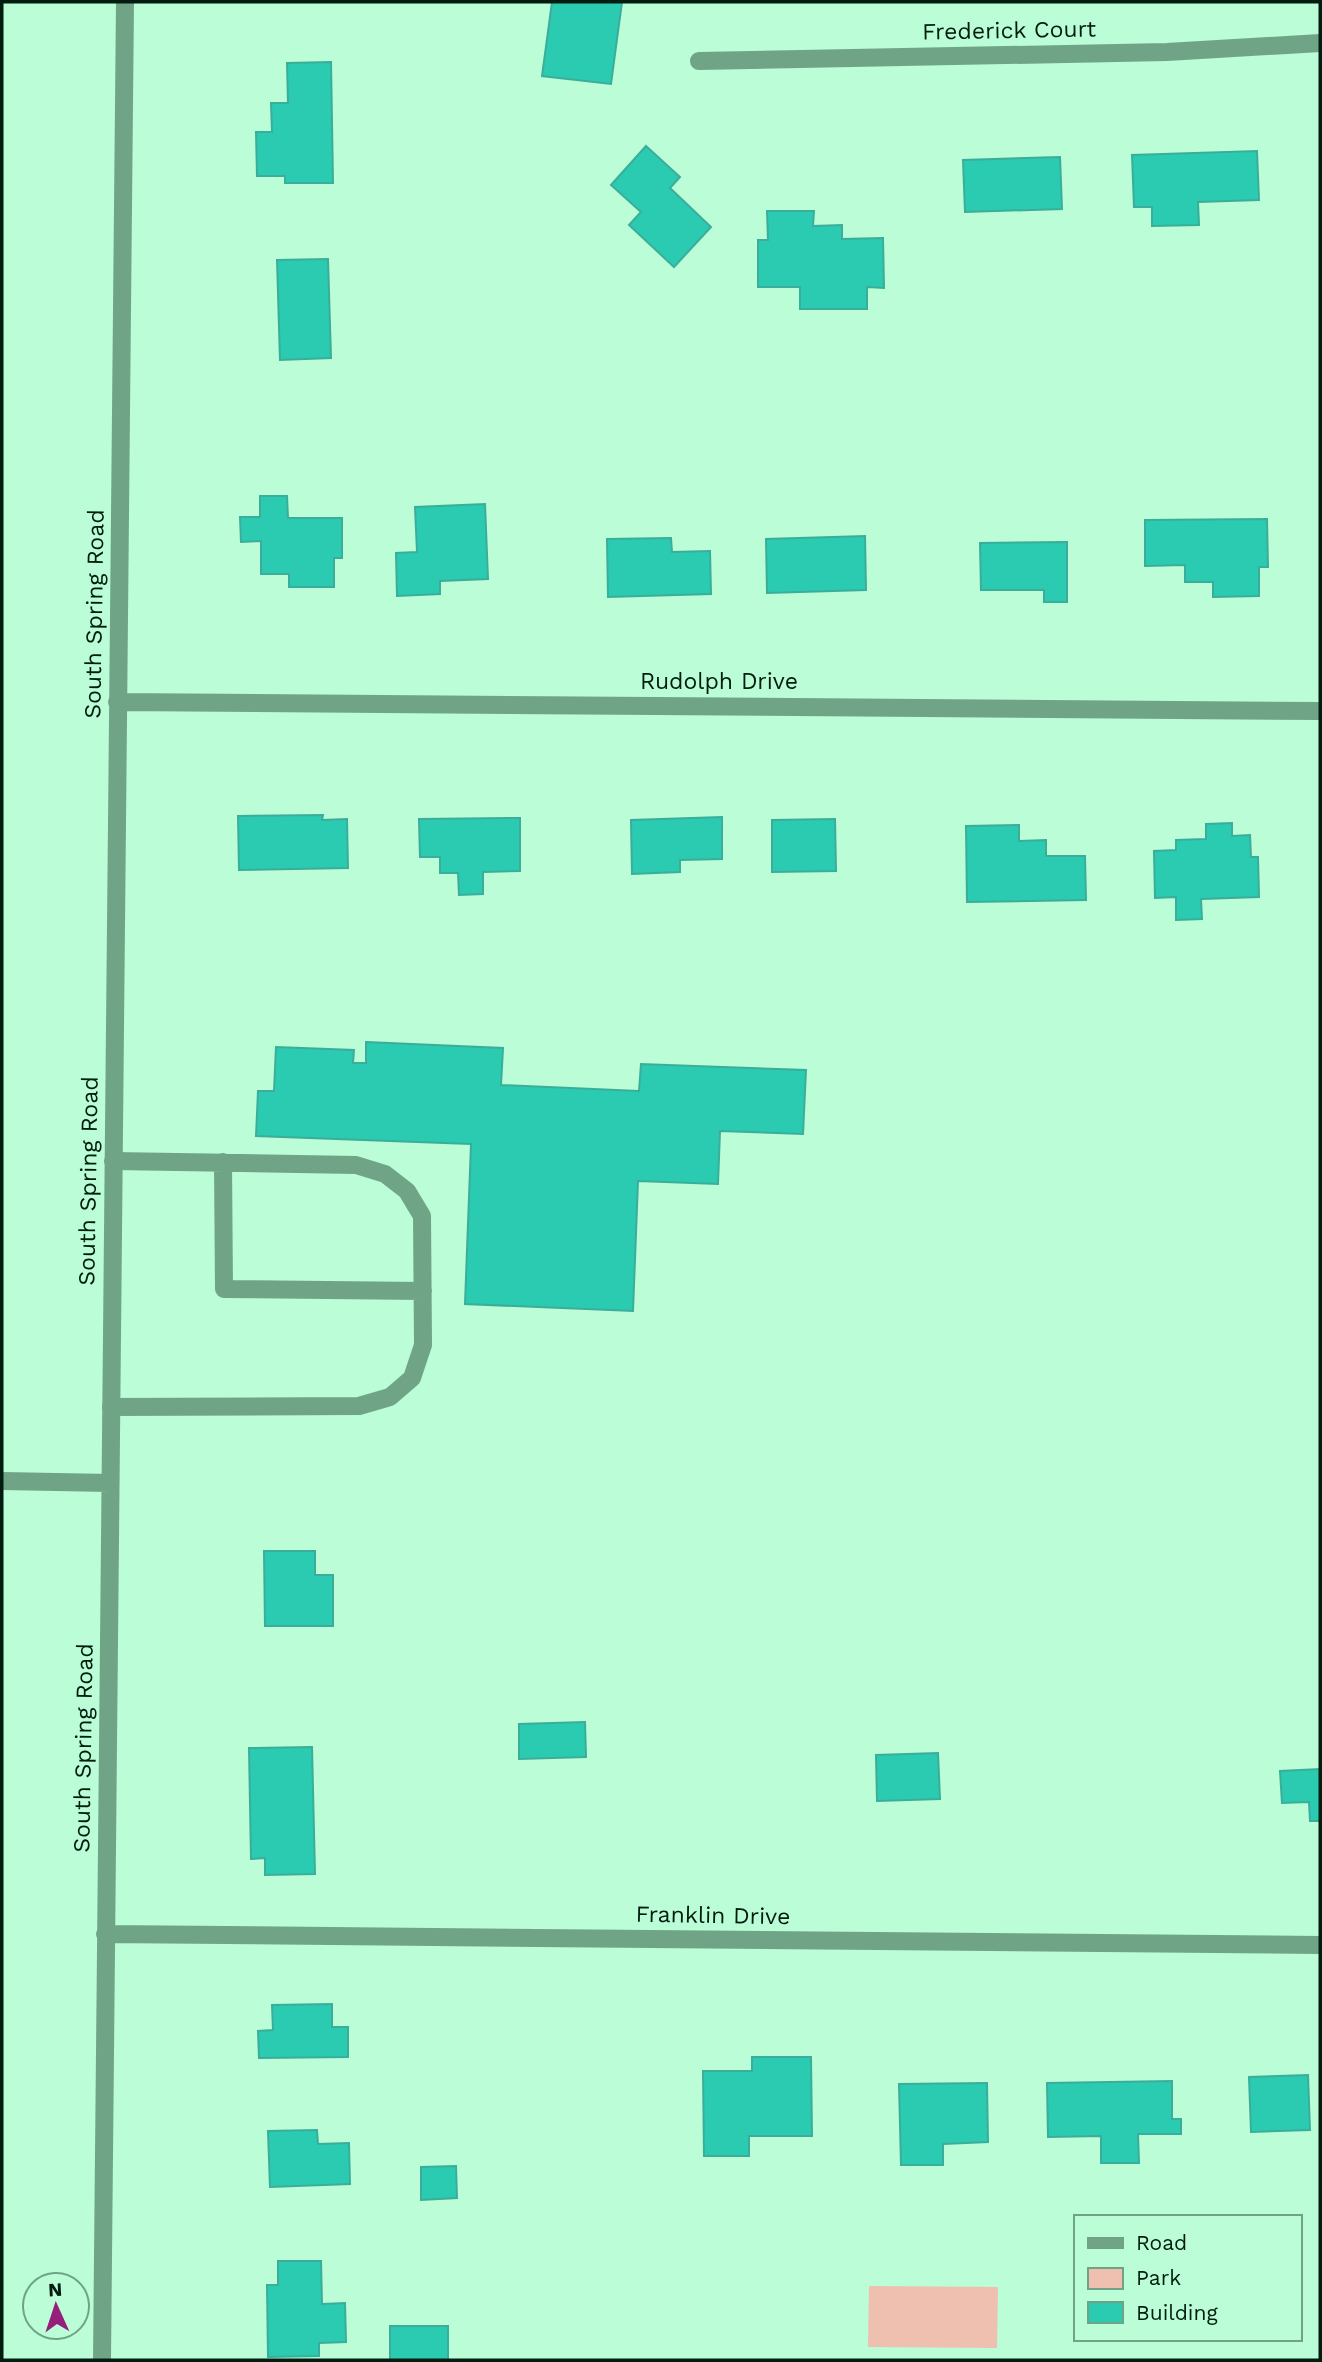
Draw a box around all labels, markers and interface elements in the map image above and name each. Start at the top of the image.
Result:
street label: Frederick Court [922,15,1097,46]
street label: South Spring Road [79,509,110,719]
street label: Rudolph Drive [640,668,798,695]
street label: South Spring Road [73,1076,104,1286]
street label: South Spring Road [68,1643,99,1853]
street label: Franklin Drive [635,1901,791,1930]
legend [1074,2215,1301,2341]
text: Road [1136,2230,1187,2255]
text: Park [1136,2265,1181,2290]
north arrow [21,2271,91,2341]
text: N [47,2278,63,2301]
text: Building [1136,2300,1218,2325]

